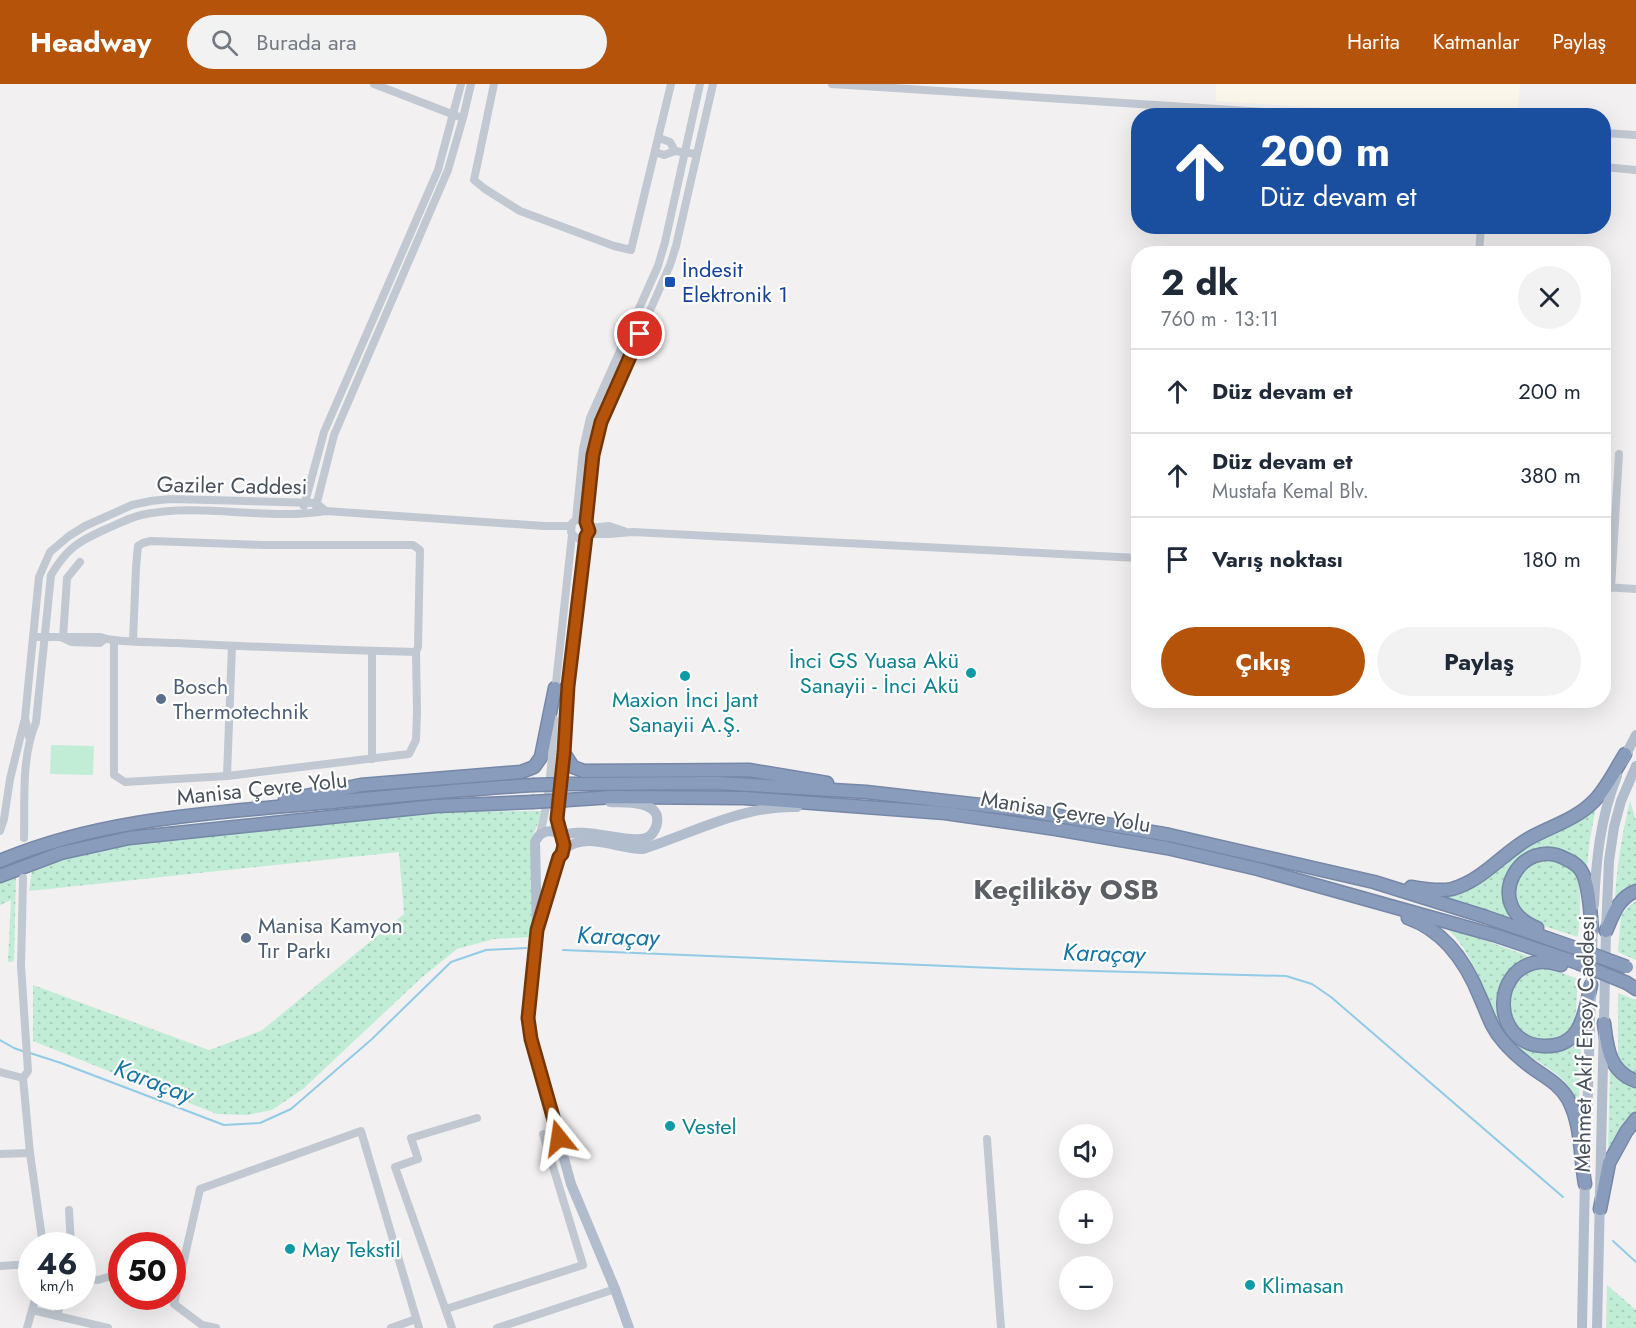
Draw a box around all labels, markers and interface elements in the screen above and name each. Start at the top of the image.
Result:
search box [187,15,607,69]
text: Headway [30,22,151,63]
icon: search [208,26,241,59]
text: Burada ara [256,26,357,58]
text: Harita [1347,27,1400,57]
text: Katmanlar [1433,27,1519,57]
text: Paylaş [1552,27,1606,57]
text: 200 m [1260,121,1390,182]
icon: ahead [1161,132,1239,210]
text: Düz devam et [1260,177,1416,216]
place label: İndesit Elektronik 1 [682,253,788,310]
text: 2 dk [1161,256,1238,308]
button: close [1518,266,1581,329]
marker: İndesit Elektronik 1 [663,275,677,289]
text: 760 m · 13:11 [1161,305,1279,334]
pin [614,308,665,359]
icon: arrive [623,317,656,350]
icon: ahead [1161,375,1194,408]
text: Düz devam et [1212,375,1352,407]
text: 200 m [1518,375,1581,407]
text: Düz devam et [1212,445,1352,477]
icon: ahead [1161,459,1194,492]
text: 380 m [1520,459,1581,491]
street label: Gaziler Caddesi [156,468,308,502]
text: Mustafa Kemal Blv. [1212,477,1369,506]
icon: arrive [1161,543,1194,576]
text: Varış noktası [1212,543,1343,575]
text: 180 m [1522,543,1581,575]
button: Çıkış [1161,627,1365,696]
button: Paylaş [1377,627,1581,696]
place label: İnci GS Yuasa Akü Sanayii - İnci Akü [789,644,959,701]
marker: İnci GS Yuasa Akü Sanayii - İnci Akü [964,666,978,680]
marker: Maxion İnci Jant Sanayii A.Ş. [678,669,692,683]
place label: Bosch Thermotechnik [173,670,309,727]
place label: Maxion İnci Jant Sanayii A.Ş. [612,683,759,740]
marker: Bosch Thermotechnik [154,692,168,706]
street label: Manisa Çevre Yolu [175,763,349,813]
street label: Manisa Çevre Yolu [979,782,1153,840]
district label: Keçiliköy OSB [973,869,1159,910]
place label: Manisa Kamyon Tır Parkı [258,909,403,966]
street label: Mehmet Akif Ersoy Caddesi [1566,915,1602,1173]
water label: Karaçay [576,917,661,955]
marker: Manisa Kamyon Tır Parkı [239,931,253,945]
water label: Karaçay [1062,934,1147,972]
water label: Karaçay [109,1050,200,1113]
position arrow [527,1106,591,1170]
place label: Vestel [682,1110,737,1142]
marker: Vestel [663,1119,677,1133]
map controls [1059,1124,1113,1310]
button: sound [1059,1124,1113,1178]
button: + [1059,1190,1113,1244]
speed limit sign: 50 [108,1232,186,1310]
place label: May Tekstil [302,1233,401,1265]
text: 46 [36,1242,78,1285]
marker: May Tekstil [283,1242,297,1256]
button: − [1059,1256,1113,1310]
place label: Klimasan [1262,1269,1344,1301]
text: km/h [40,1275,74,1297]
marker: Klimasan [1243,1278,1257,1292]

